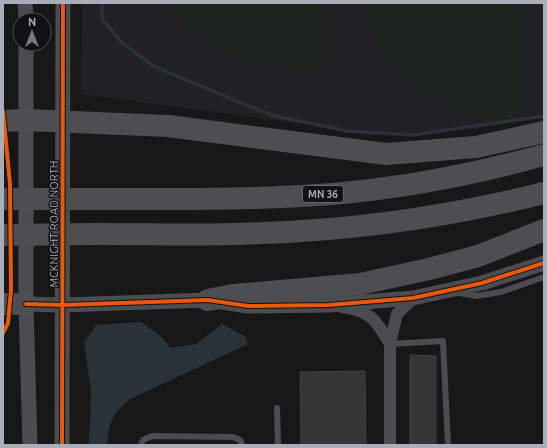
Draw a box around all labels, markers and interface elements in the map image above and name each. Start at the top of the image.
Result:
north arrow [12,12,52,52]
text: N [28,16,36,28]
street label: MCKNIGHT ROAD NORTH [48,161,60,288]
road number: MN 36 [303,186,343,202]

